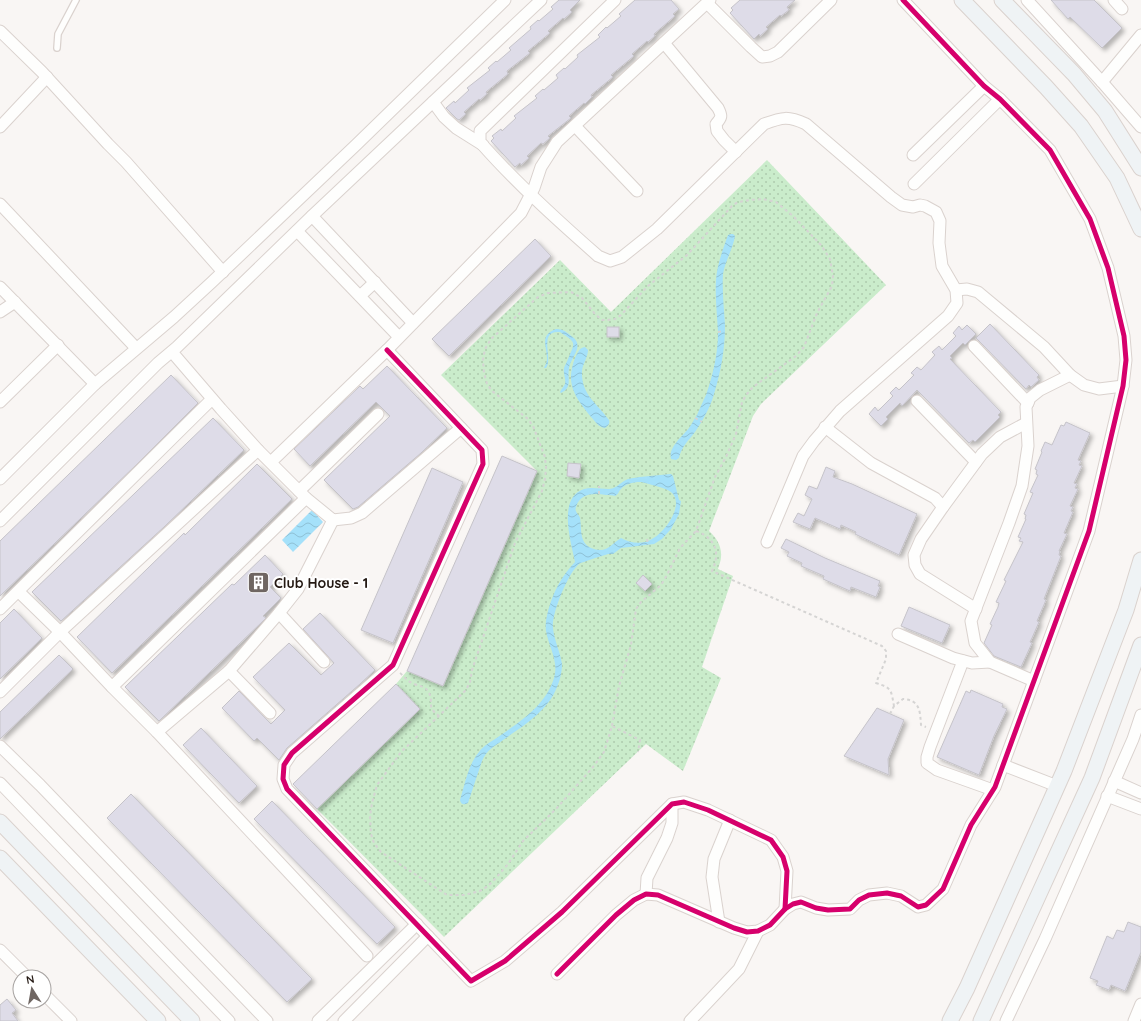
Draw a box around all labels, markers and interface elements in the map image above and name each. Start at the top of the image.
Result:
building icon: Club House - 1 [246,570,272,596]
place label: Club House - 1 [274,574,368,592]
north arrow [12,969,52,1009]
text: N [25,972,35,987]

